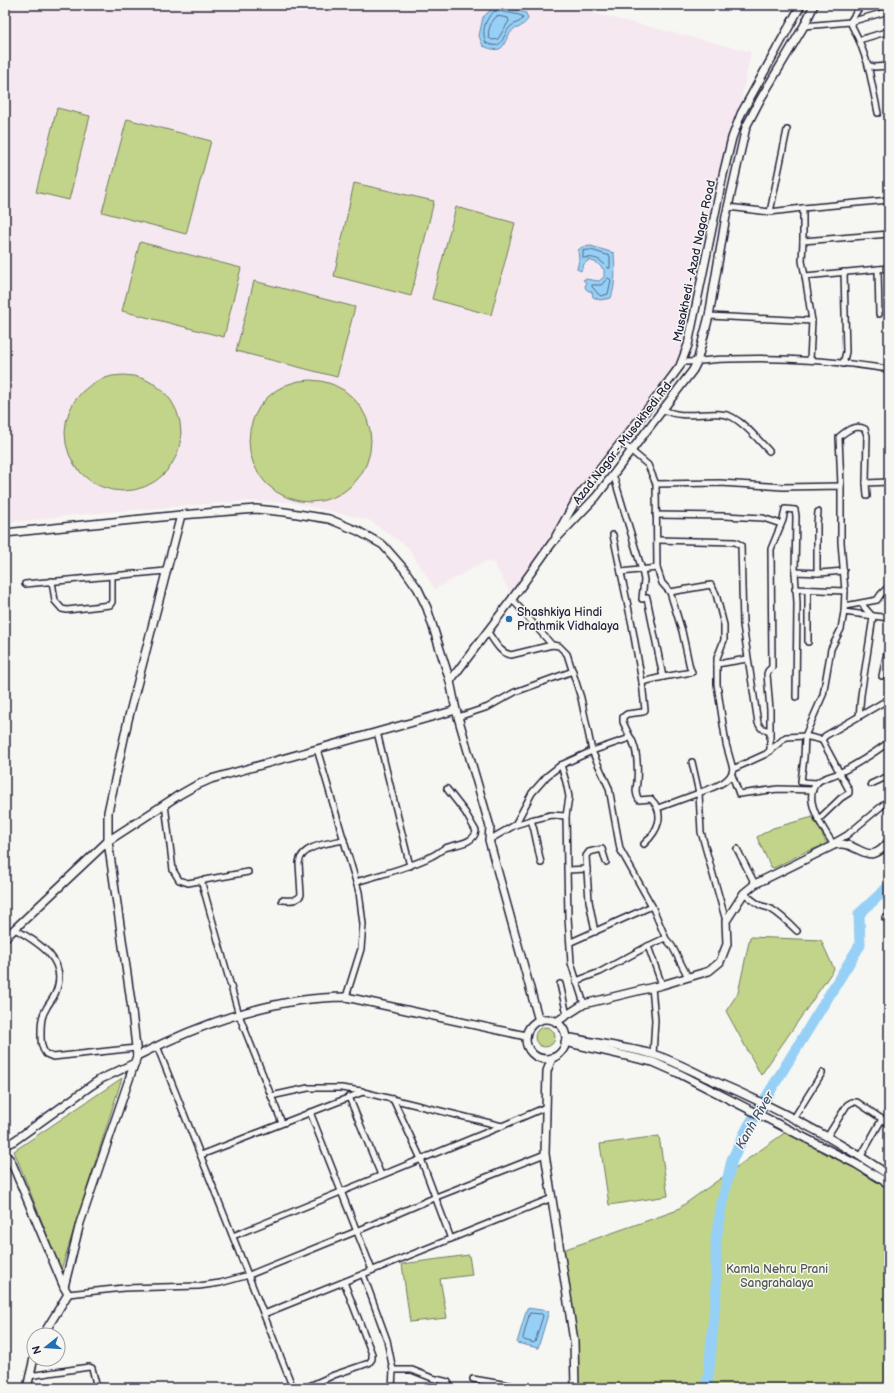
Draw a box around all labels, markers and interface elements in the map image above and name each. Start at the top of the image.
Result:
street label: Musakhedi - Azad Nagar Road [670,179,719,343]
street label: Azad Nagar - Musakhedi Rd [570,379,675,508]
place label: Shashkiya Hindi Prathmik Vidhalaya [517,605,619,634]
marker: Shashkiya Hindi Prathmik Vidhalaya [504,614,514,624]
water label: Kanh River [732,1088,778,1152]
park label: Kamla Nehru Prani Sangrahalaya [726,1262,828,1291]
north arrow [26,1327,66,1367]
text: N [29,1344,44,1356]

